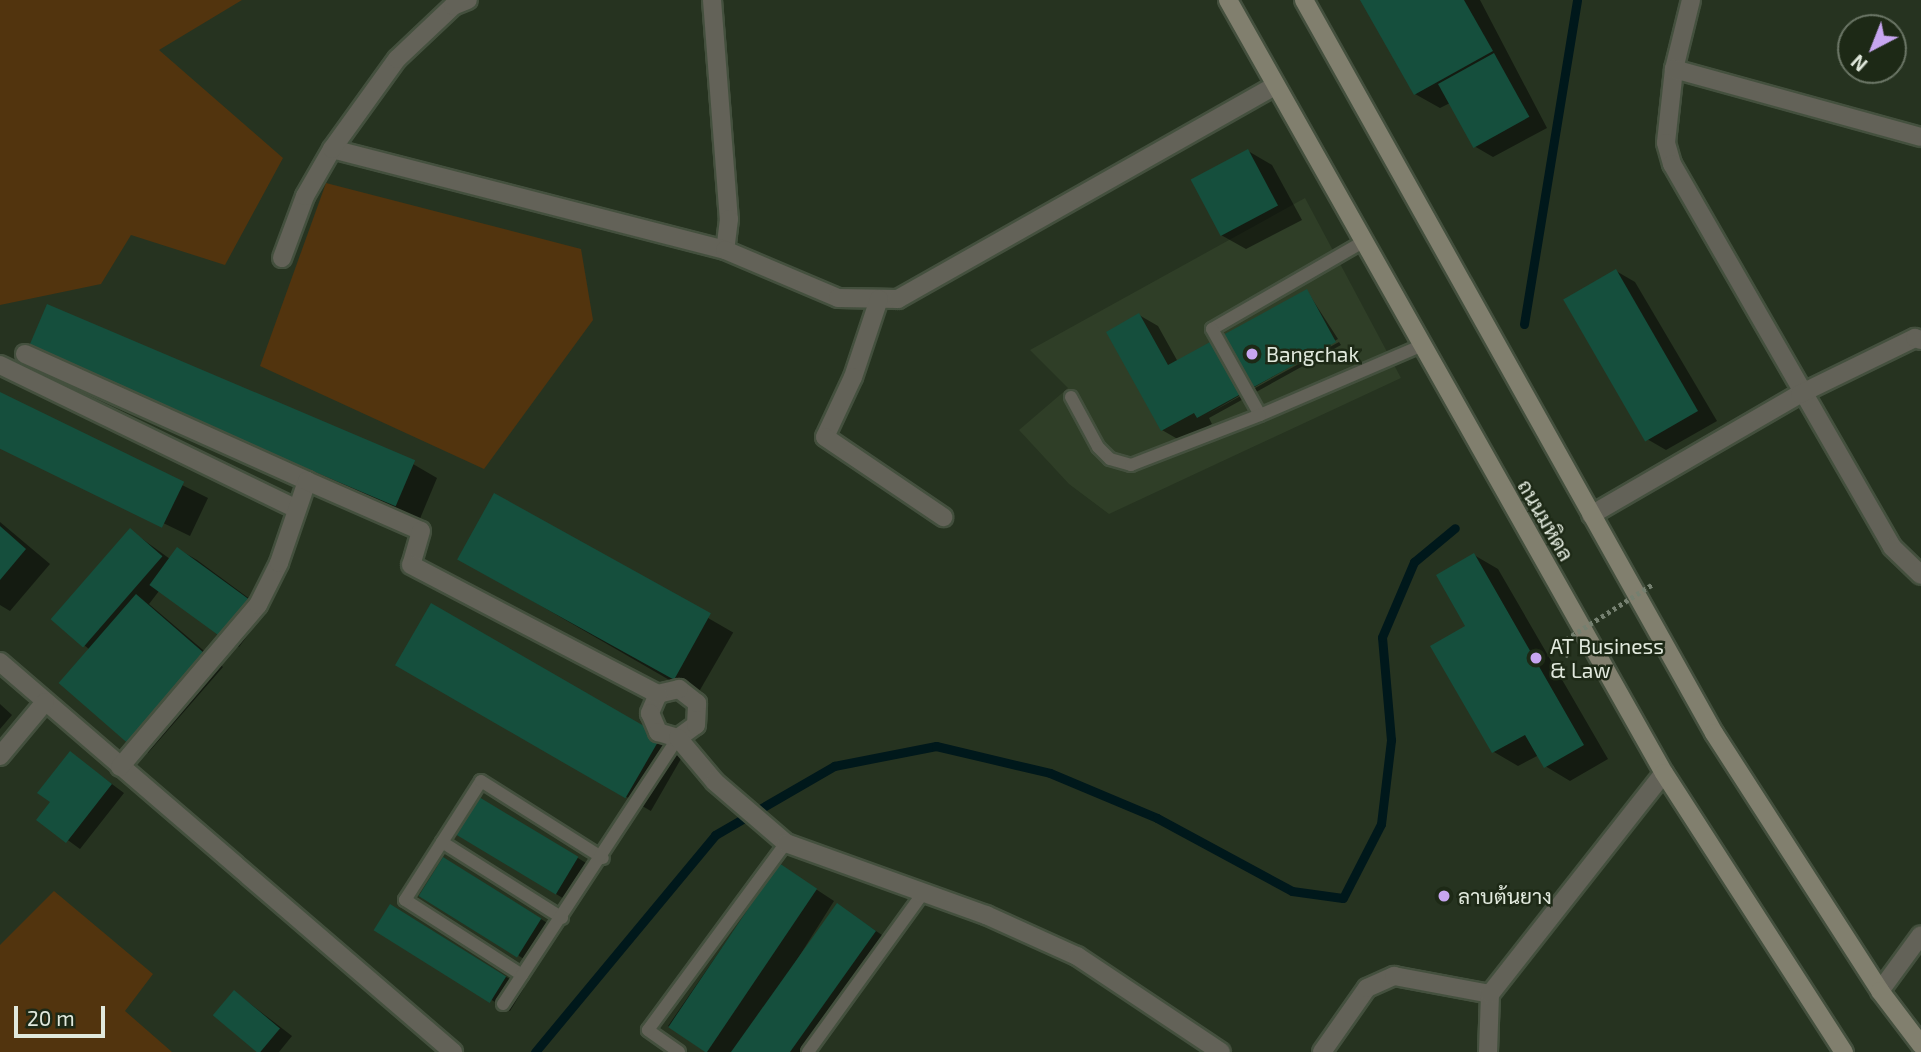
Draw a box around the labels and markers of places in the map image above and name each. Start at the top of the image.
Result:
place label: Bangchak [1266,341,1359,367]
marker: Bangchak [1244,346,1260,362]
place label: AT Business & Law [1550,633,1664,683]
marker: AT Business & Law [1528,650,1544,666]
place label: ลาบต้นยาง [1458,883,1552,909]
marker: ลาบต้นยาง [1436,888,1452,904]

